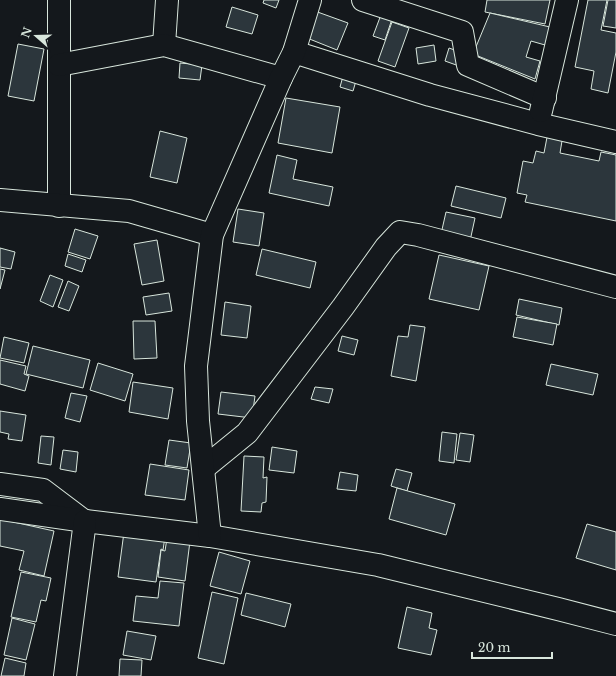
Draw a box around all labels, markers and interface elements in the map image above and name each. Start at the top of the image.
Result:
north arrow [16,16,56,56]
text: N [18,25,35,40]
scale bar [472,634,552,660]
text: 20 m [478,640,510,655]

